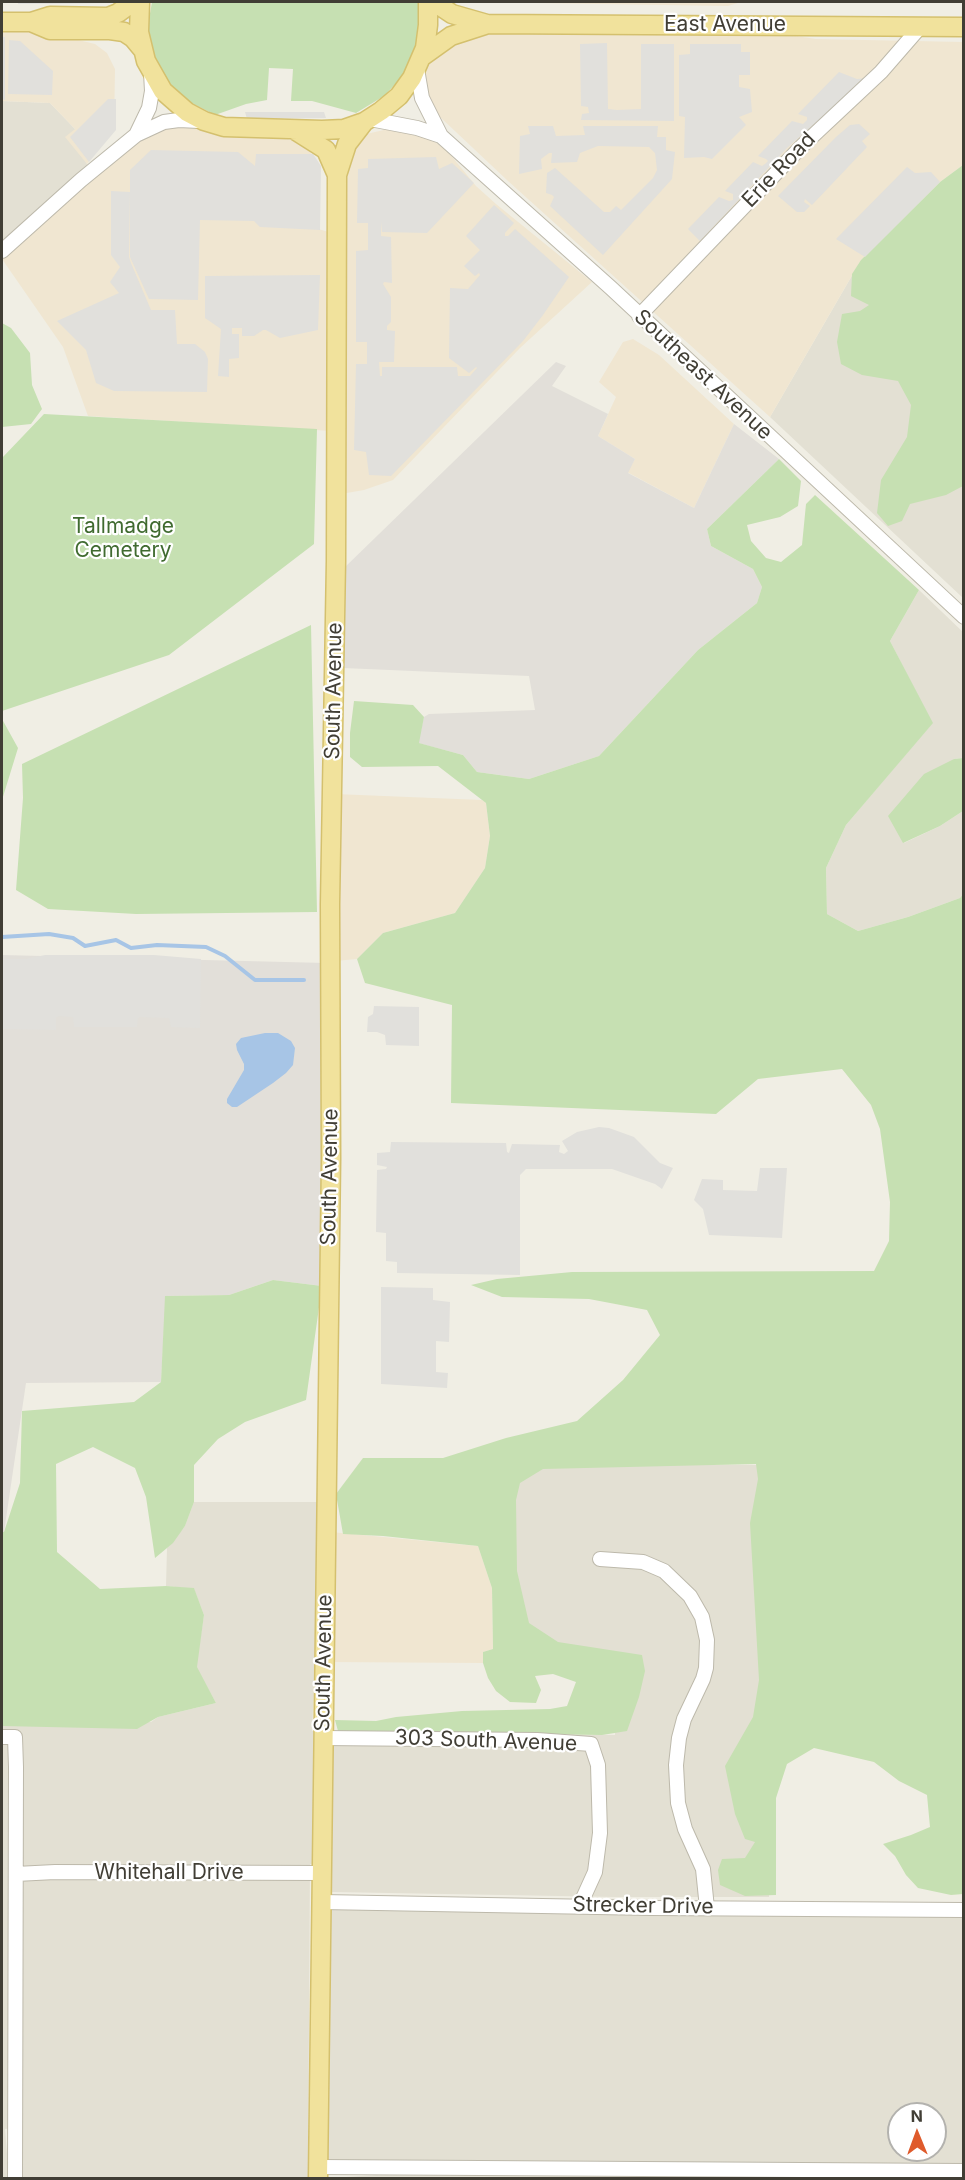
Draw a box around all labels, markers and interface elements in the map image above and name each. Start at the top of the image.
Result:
street label: East Avenue [664,12,786,38]
street label: Erie Road [737,127,821,213]
street label: Southeast Avenue [629,305,777,445]
park label: Tallmadge Cemetery [72,514,174,564]
street label: South Avenue [320,622,348,760]
street label: South Avenue [316,1108,344,1246]
street label: South Avenue [310,1594,338,1732]
street label: 303 South Avenue [394,1725,578,1757]
street label: Whitehall Drive [94,1860,244,1886]
street label: Strecker Drive [572,1892,714,1920]
north arrow [887,2102,947,2162]
text: N [910,2106,923,2126]

